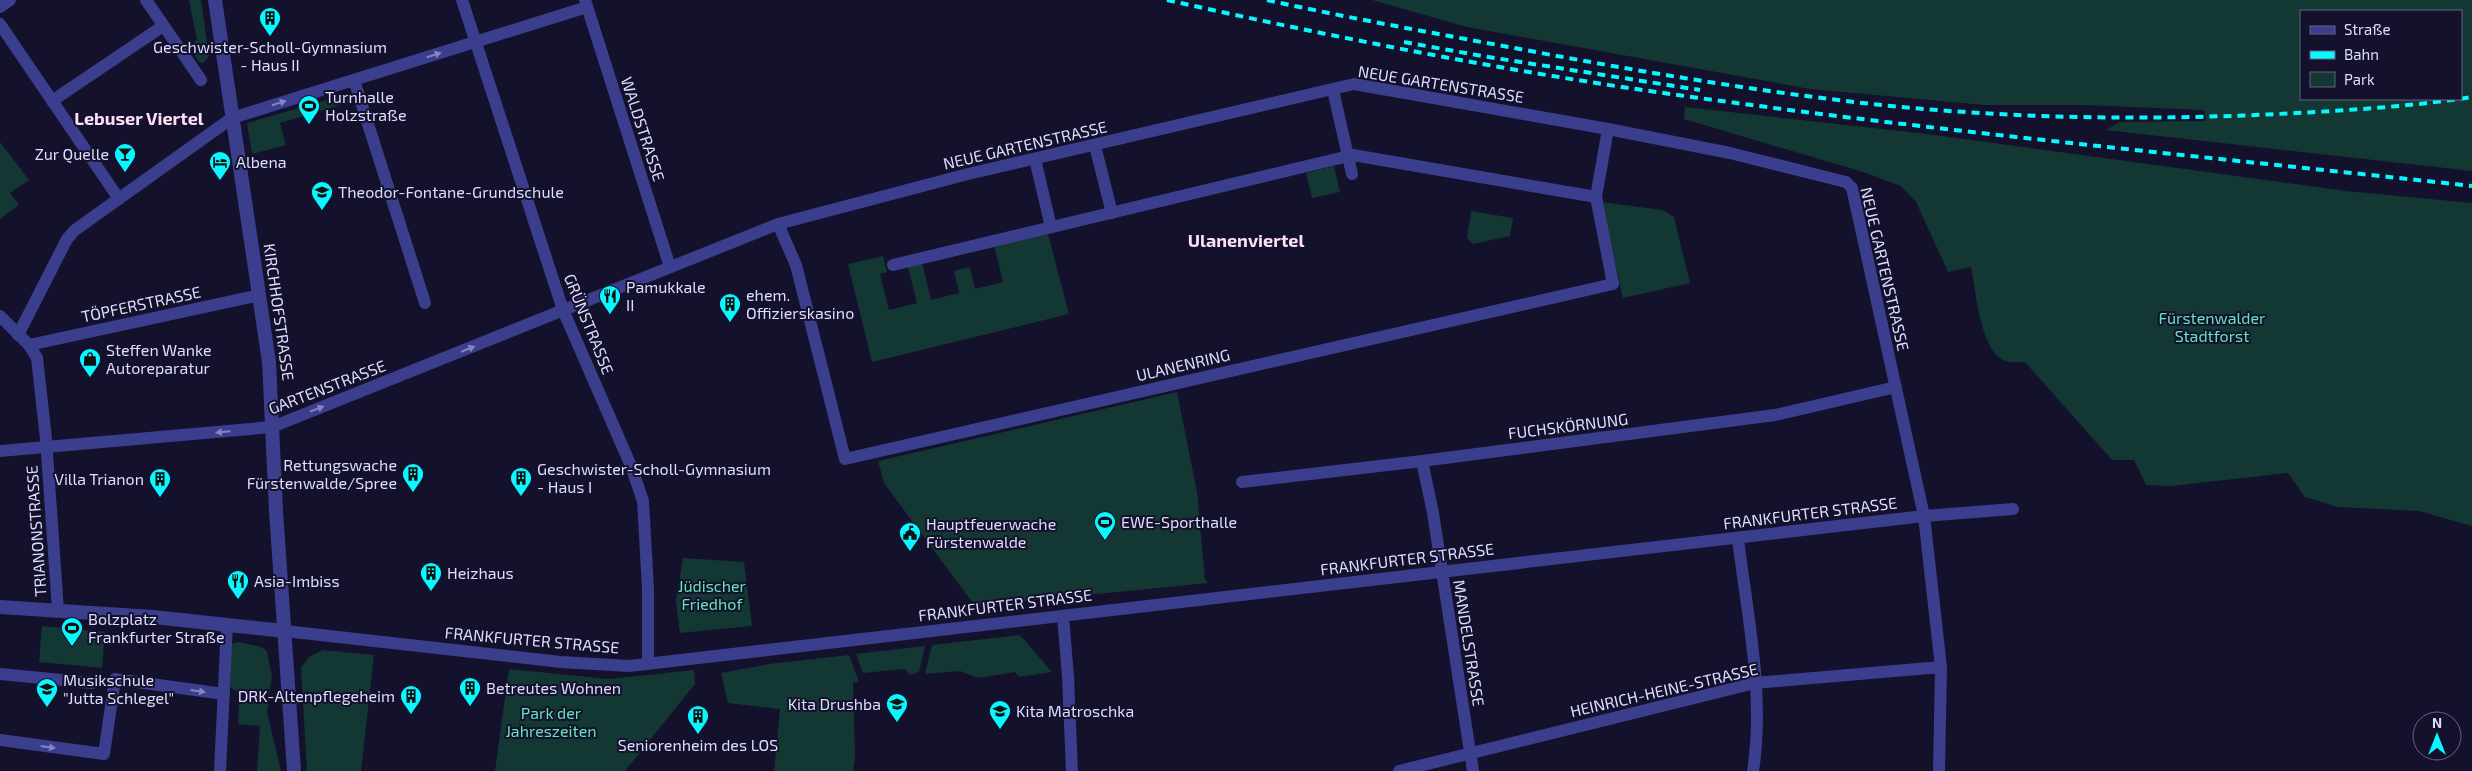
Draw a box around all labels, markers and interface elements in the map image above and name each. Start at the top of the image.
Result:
building icon: Geschwister-Scholl-Gymnasium - Haus II [258,6,282,37]
legend [2300,10,2462,100]
text: Straße [2344,20,2390,38]
place label: Geschwister-Scholl-Gymnasium - Haus II [153,37,387,74]
text: Bahn [2344,45,2379,63]
one-way arrow [427,51,442,59]
street label: NEUE GARTENSTRASSE [1357,61,1525,106]
text: Park [2344,70,2375,88]
street label: WALDSTRASSE [618,74,669,183]
place label: Turnhalle Holzstraße [325,87,407,124]
sports icon: Turnhalle Holzstraße [297,94,321,125]
one-way arrow [271,99,286,107]
district label: Lebuser Viertel [74,107,204,129]
street label: NEUE GARTENSTRASSE [941,116,1109,173]
bar icon: Zur Quelle [113,142,137,173]
place label: Zur Quelle [35,144,109,164]
hotel icon: Albena [208,150,232,181]
place label: Albena [236,152,287,171]
school or university icon: Theodor-Fontane-Grundschule [310,180,334,211]
place label: Theodor-Fontane-Grundschule [338,182,564,201]
street label: NEUE GARTENSTRASSE [1857,185,1914,353]
district label: Ulanenviertel [1188,229,1304,251]
street label: KIRCHHOFSTRASSE [260,242,299,382]
street label: GRÜNSTRASSE [561,271,618,377]
place label: Pamukkale II [626,277,706,314]
street label: TÖPFERSTRASSE [79,282,202,325]
restaurant icon: Pamukkale II [598,284,622,315]
place label: ehem. Offizierskasino [746,285,854,322]
building icon: ehem. Offizierskasino [718,292,742,323]
park label: Fürstenwalder Stadtforst [2159,308,2266,345]
place label: Steffen Wanke Autoreparatur [106,340,212,377]
street label: ULANENRING [1134,344,1232,385]
one-way arrow [461,345,475,353]
shop icon: Steffen Wanke Autoreparatur [78,347,102,378]
street label: GARTENSTRASSE [265,355,388,418]
one-way arrow [310,405,325,413]
street label: FUCHSKÖRNUNG [1507,409,1629,442]
one-way arrow [215,428,231,436]
place label: Rettungswache Fürstenwalde/Spree [247,455,397,492]
place label: Geschwister-Scholl-Gymnasium - Haus I [537,459,771,496]
building icon: Rettungswache Fürstenwalde/Spree [401,462,425,493]
street label: TRIANONSTRASSE [21,465,50,597]
building icon: Geschwister-Scholl-Gymnasium - Haus I [509,466,533,497]
building icon: Villa Trianon [148,467,172,498]
place label: Villa Trianon [54,469,144,488]
street label: FRANKFURTER STRASSE [1722,492,1898,533]
sports icon: EWE-Sporthalle [1093,510,1117,541]
place label: EWE-Sporthalle [1121,512,1237,531]
place label: Hauptfeuerwache Fürstenwalde [926,514,1056,551]
public building icon: Hauptfeuerwache Fürstenwalde [898,521,922,552]
street label: FRANKFURTER STRASSE [1319,538,1495,579]
building icon: Heizhaus [419,561,443,592]
place label: Heizhaus [447,563,514,582]
restaurant icon: Asia-Imbiss [226,569,250,600]
place label: Asia-Imbiss [254,571,340,590]
park label: Jüdischer Friedhof [678,576,747,613]
street label: MANDELSTRASSE [1450,578,1489,708]
street label: FRANKFURTER STRASSE [917,584,1093,625]
place label: Bolzplatz Frankfurter Straße [88,609,225,646]
sports icon: Bolzplatz Frankfurter Straße [60,616,84,647]
street label: FRANKFURTER STRASSE [444,622,620,657]
street label: HEINRICH-HEINE-STRASSE [1568,659,1760,720]
place label: Musikschule "Jutta Schlegel" [63,670,174,707]
building icon: Betreutes Wohnen [458,676,482,707]
school or university icon: Musikschule "Jutta Schlegel" [35,677,59,708]
place label: Betreutes Wohnen [486,678,621,697]
building icon: DRK-Altenpflegeheim [399,684,423,715]
place label: DRK-Altenpflegeheim [238,686,395,705]
one-way arrow [191,687,207,695]
school or university icon: Kita Drushba [885,692,909,723]
place label: Kita Drushba [788,694,881,713]
school or university icon: Kita Matroschka [988,699,1012,730]
place label: Kita Matroschka [1016,701,1134,720]
park label: Park der Jahreszeiten [505,703,597,740]
building icon: Seniorenheim des LOS [686,704,710,735]
north arrow [2412,711,2462,761]
text: N [2432,714,2442,731]
place label: Seniorenheim des LOS [618,735,778,754]
one-way arrow [41,743,57,751]

